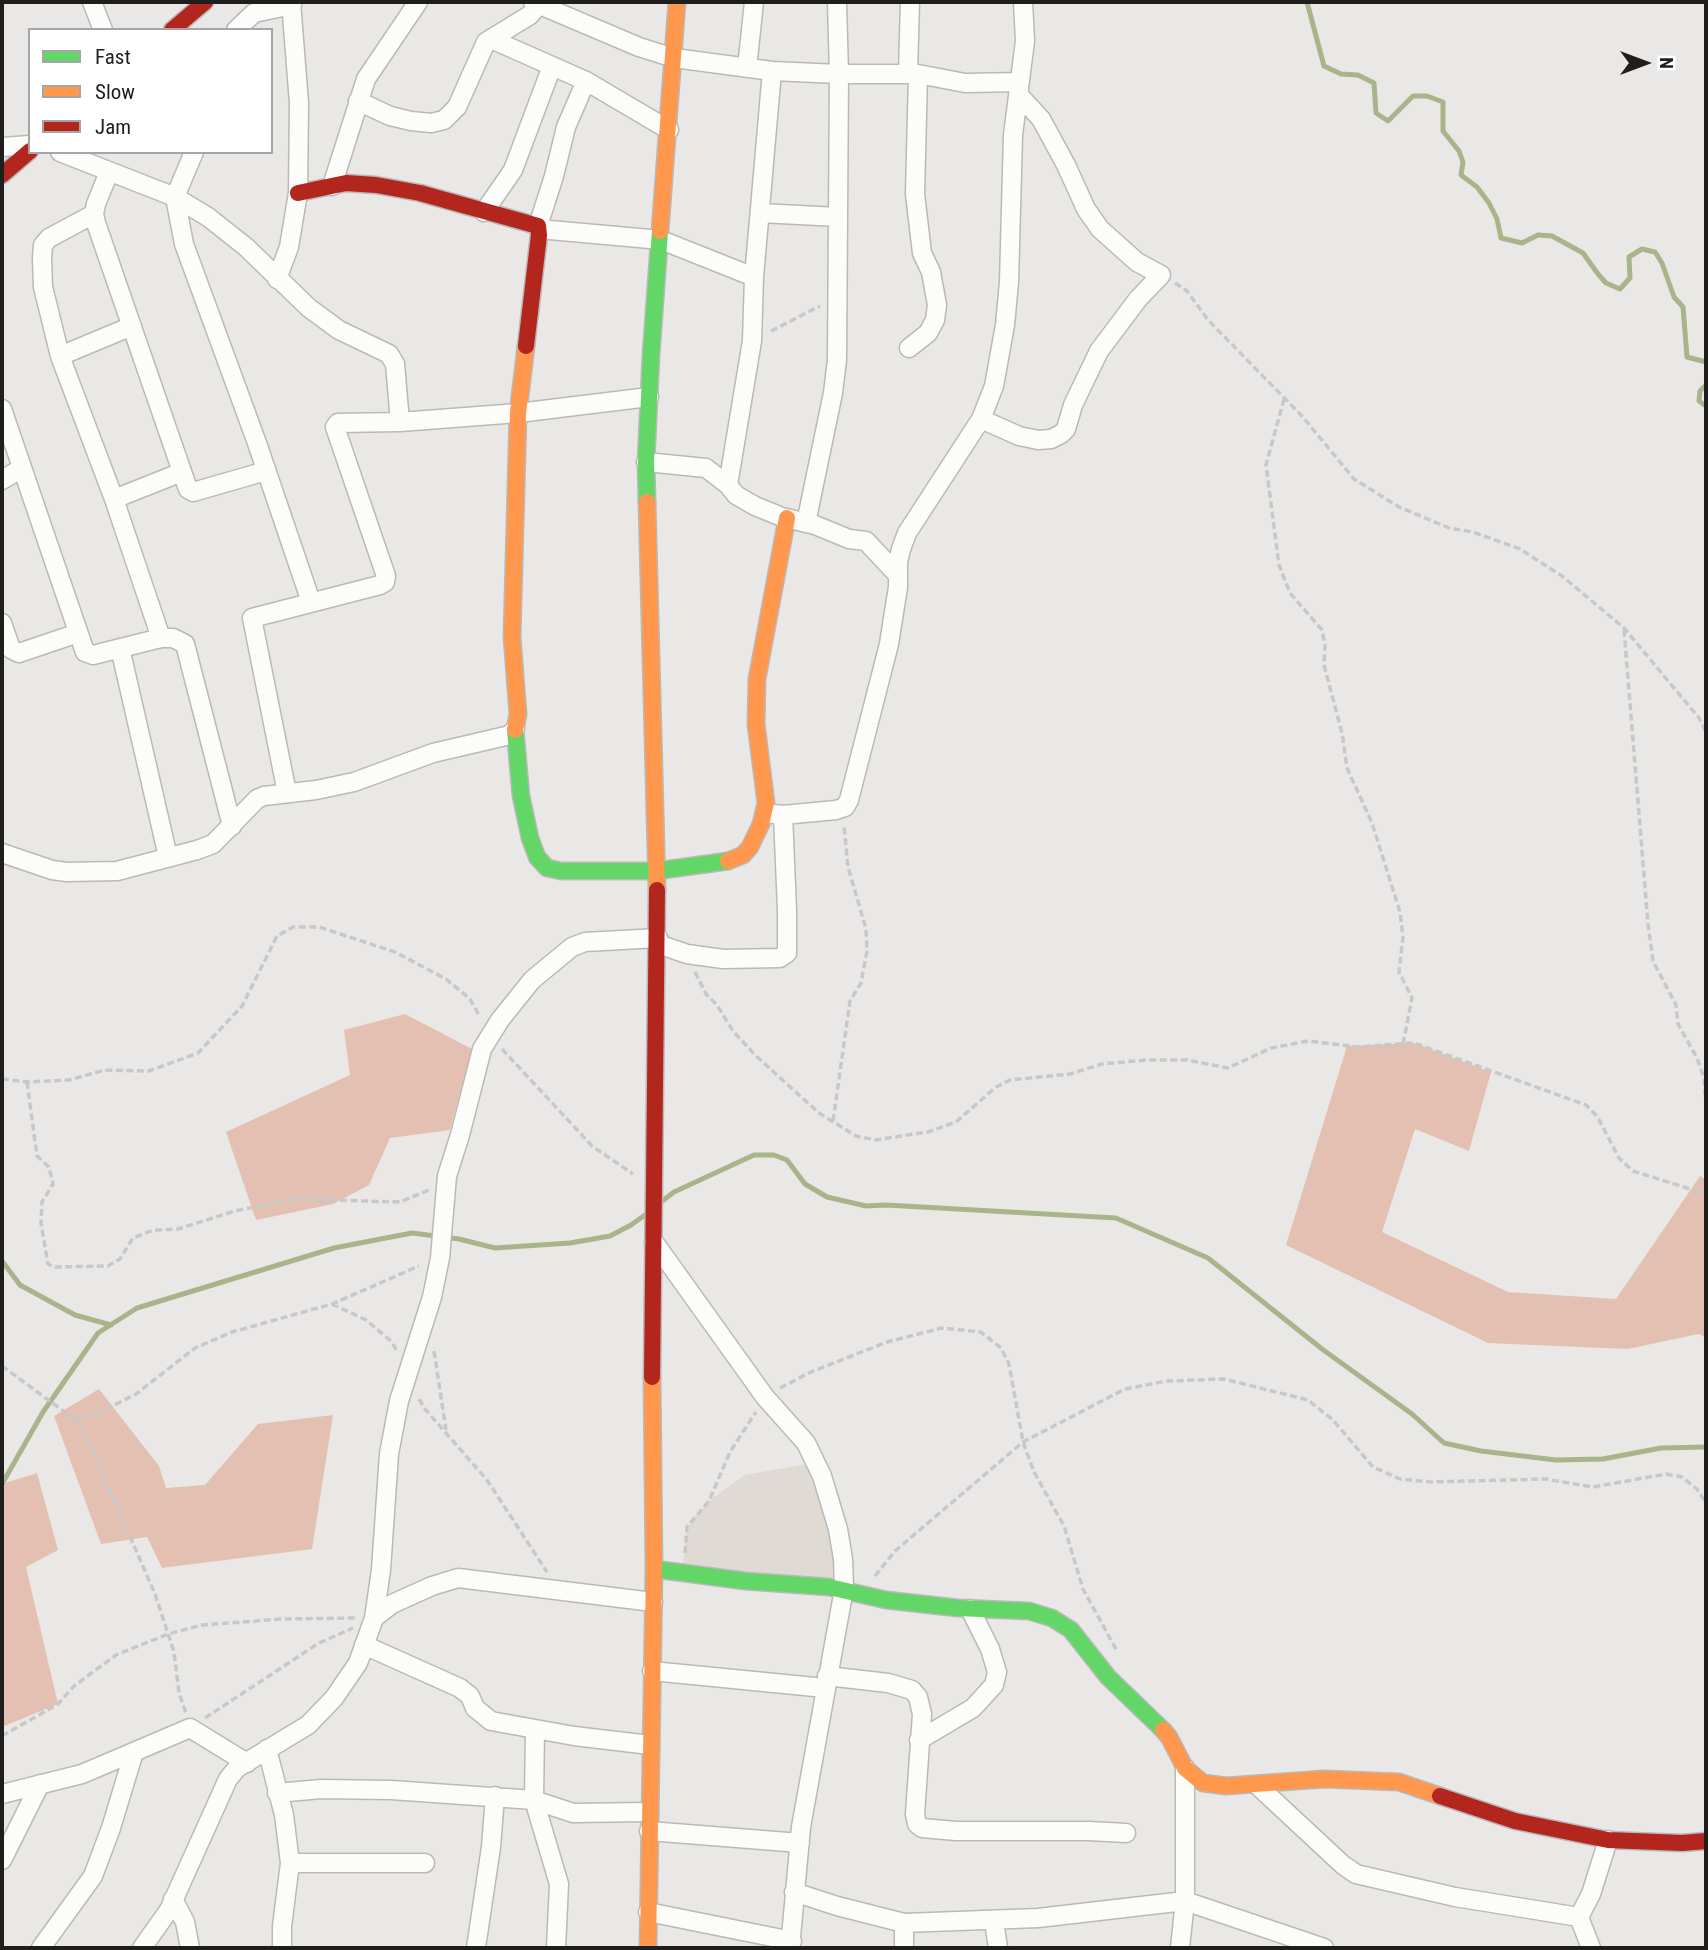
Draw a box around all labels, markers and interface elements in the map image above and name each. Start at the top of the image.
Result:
legend [28,28,273,154]
north arrow [1610,28,1680,98]
text: Fast [95,45,131,69]
text: N [1655,57,1678,69]
text: Slow [95,80,135,104]
text: Jam [95,115,131,139]

